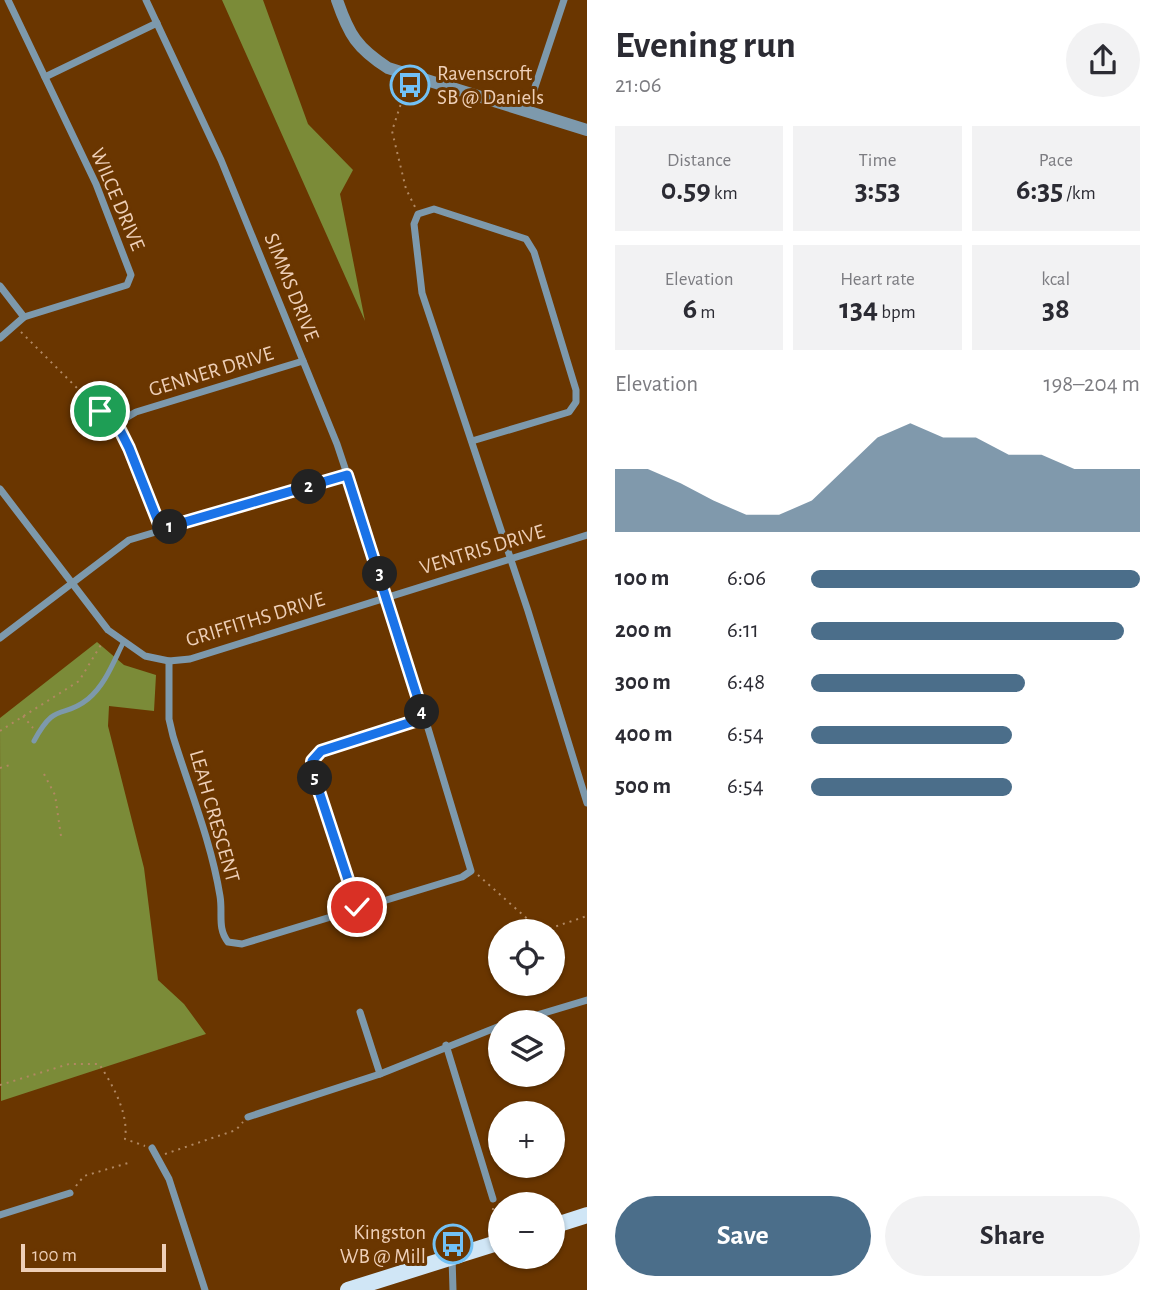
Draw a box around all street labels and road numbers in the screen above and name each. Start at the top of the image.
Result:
street label: WILCE DRIVE [87,145,149,254]
street label: SIMMS DRIVE [260,230,323,344]
street label: GENNER DRIVE [146,343,276,400]
street label: VENTRIS DRIVE [417,521,547,578]
street label: GRIFFITHS DRIVE [183,588,327,651]
street label: LEAH CRESCENT [186,747,243,885]

